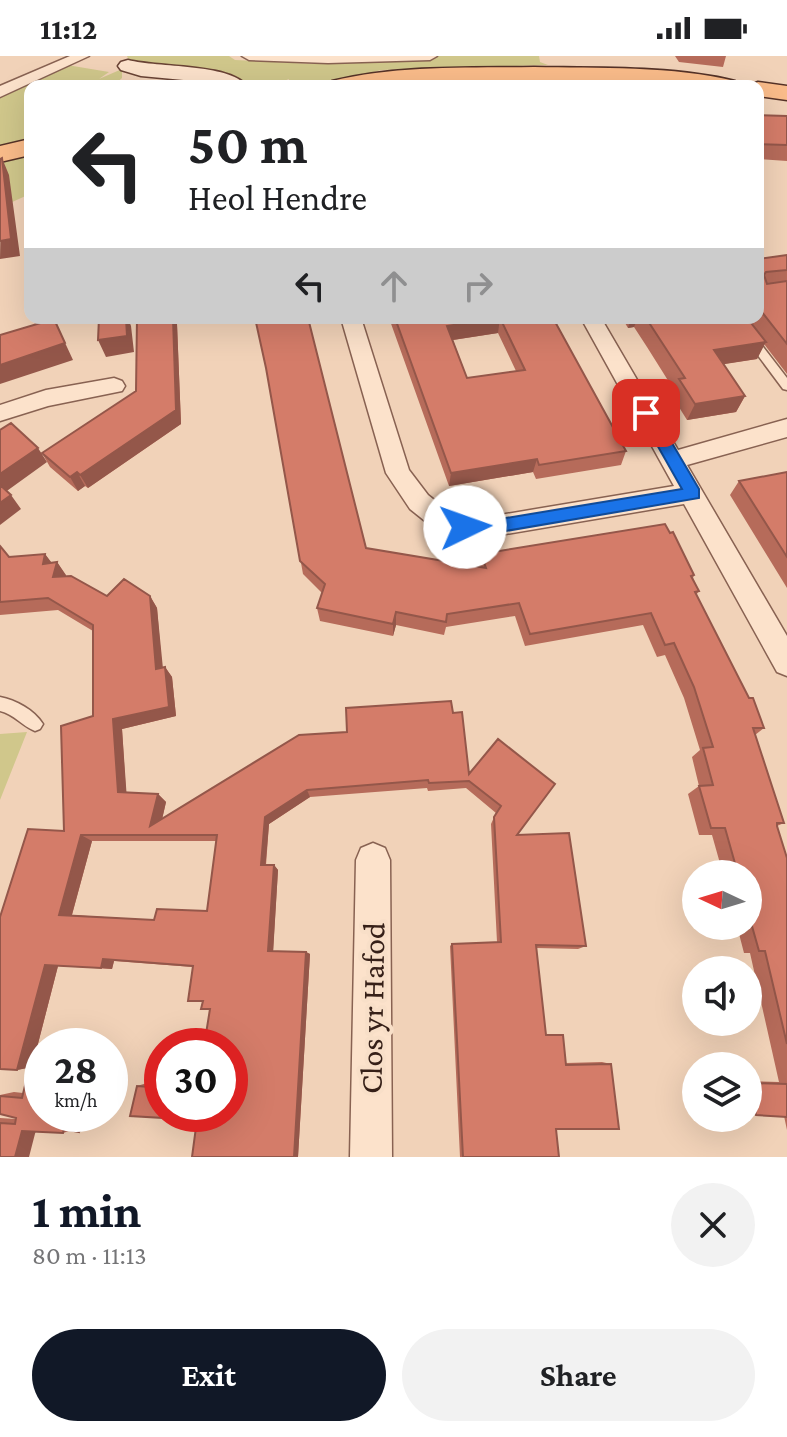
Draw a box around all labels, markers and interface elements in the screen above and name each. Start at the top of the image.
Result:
text: 11:12 [40,12,97,45]
icon: left [56,112,160,216]
text: 50 m [188,113,308,175]
text: Heol Hendre [188,178,367,218]
icon: left [288,264,332,308]
icon: ahead [372,264,416,308]
icon: right [456,264,500,308]
pin [612,379,680,447]
icon: arrive [624,391,668,435]
position arrow [423,485,507,569]
north arrow [682,860,762,940]
map controls [682,860,762,1132]
street label: Clos yr Hafod [353,922,391,1094]
button: sound [682,956,762,1036]
speed limit sign: 30 [144,1028,248,1132]
text: 28 [54,1047,98,1092]
button: layers [682,1052,762,1132]
text: km/h [54,1089,98,1111]
button: close [671,1183,755,1267]
text: 1 min [32,1184,141,1237]
text: 80 m · 11:13 [32,1241,147,1270]
button: Exit [32,1329,386,1421]
button: Share [402,1329,755,1421]

